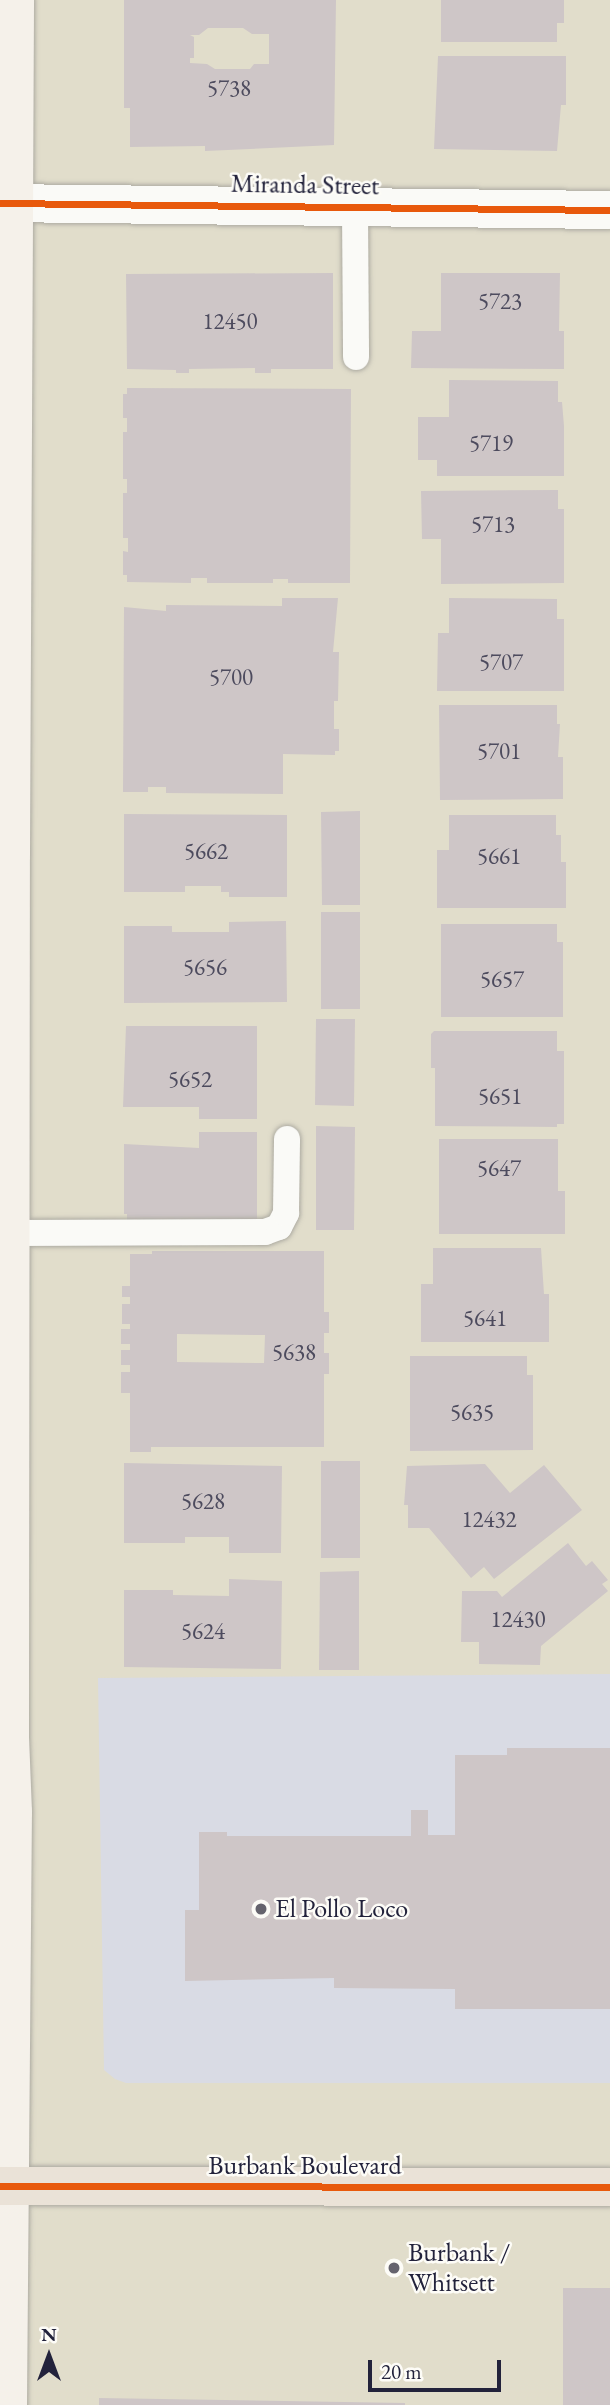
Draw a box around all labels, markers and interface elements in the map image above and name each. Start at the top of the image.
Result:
house number: 5738 [207,74,251,102]
street label: Miranda Street [231,168,379,202]
house number: 5723 [478,287,522,315]
house number: 12450 [202,307,258,335]
house number: 5719 [469,429,513,457]
house number: 5713 [471,510,515,538]
house number: 5707 [479,648,523,676]
house number: 5700 [209,663,253,691]
house number: 5701 [477,737,521,765]
house number: 5662 [184,837,228,865]
house number: 5661 [477,842,521,870]
house number: 5656 [183,953,227,981]
house number: 5657 [480,965,524,993]
house number: 5652 [168,1065,212,1093]
house number: 5651 [478,1082,522,1110]
house number: 5647 [477,1154,521,1182]
house number: 5641 [463,1304,507,1332]
house number: 5638 [272,1338,316,1366]
house number: 5635 [450,1398,494,1426]
house number: 5628 [181,1487,225,1515]
house number: 12432 [461,1505,517,1533]
house number: 12430 [490,1605,546,1633]
house number: 5624 [181,1617,225,1645]
place label: El Pollo Loco [275,1893,408,1925]
marker: El Pollo Loco [253,1901,269,1917]
street label: Burbank Boulevard [208,2150,402,2182]
place label: Burbank / Whitsett [408,2237,510,2298]
marker: Burbank / Whitsett [386,2260,402,2276]
north arrow [14,2321,84,2391]
text: N [41,2322,57,2347]
scale bar [372,2346,505,2390]
text: 20 m [381,2358,422,2385]

